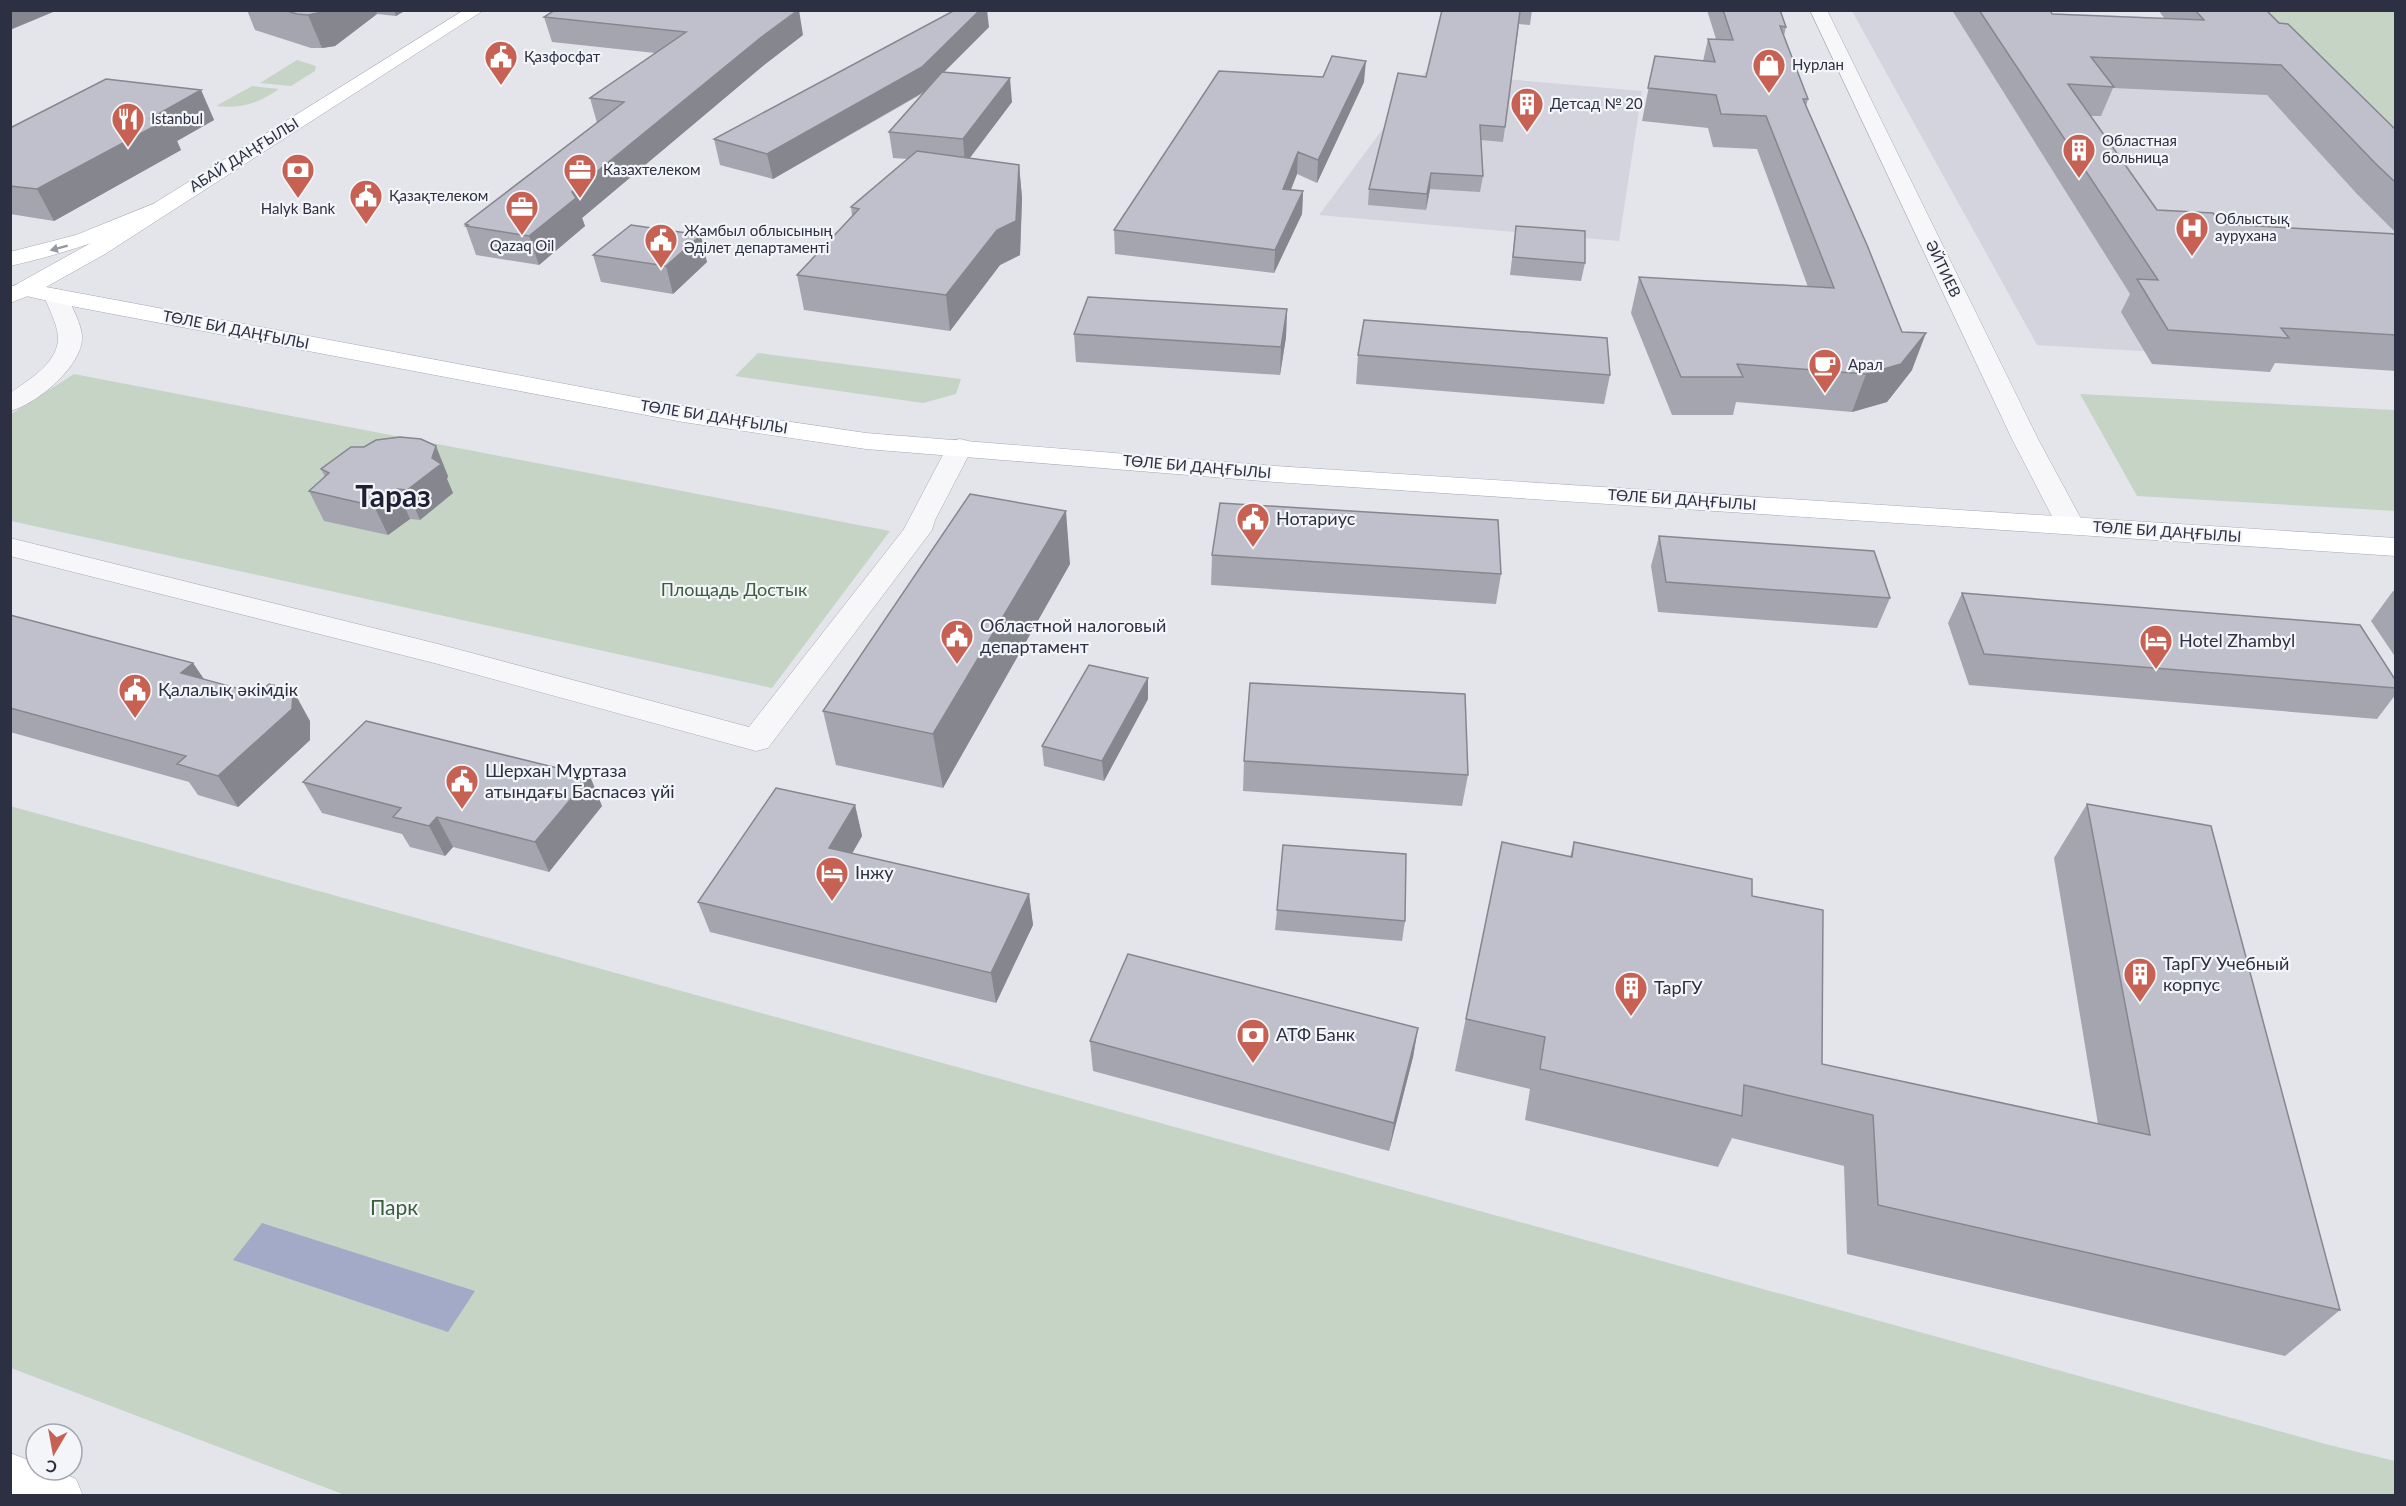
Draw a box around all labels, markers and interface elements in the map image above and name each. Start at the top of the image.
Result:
public building icon: Қазфосфат [483,39,519,86]
place label: Қазфосфат [524,47,601,65]
shop icon: Нурлан [1751,47,1787,94]
place label: Нурлан [1792,55,1844,73]
building icon: Детсад № 20 [1509,86,1545,133]
place label: Детсад № 20 [1550,94,1643,112]
restaurant icon: Istanbul [110,101,146,148]
place label: Istanbul [151,109,203,127]
street label: АБАЙ ДАҢҒЫЛЫ [185,113,301,195]
place label: Областная больница [2102,131,2177,166]
building icon: Областная больница [2061,132,2097,179]
bank icon: Halyk Bank [280,152,316,199]
office icon: Казахтелеком [562,152,598,199]
place label: Казахтелеком [603,160,701,178]
public building icon: Қазақтелеком [348,178,384,225]
place label: Қазақтелеком [389,186,488,204]
office icon: Qazaq Oil [504,189,540,236]
place label: Halyk Bank [261,199,336,217]
place label: Облыстық аурухана [2215,209,2290,244]
hospital icon: Облыстық аурухана [2174,210,2210,257]
place label: Жамбыл облысының Әділет департаменті [684,221,833,256]
public building icon: Жамбыл облысының Әділет департаменті [643,222,679,269]
place label: Qazaq Oil [490,236,554,254]
street label: ӘЙТИЕВ [1922,237,1965,300]
one-way arrow [50,244,68,253]
street label: ТӨЛЕ БИ ДАҢҒЫЛЫ [161,306,311,352]
cafe icon: Арал [1807,347,1843,394]
place label: Арал [1848,355,1883,373]
street label: ТӨЛЕ БИ ДАҢҒЫЛЫ [639,395,789,437]
street label: ТӨЛЕ БИ ДАҢҒЫЛЫ [1122,451,1272,481]
district label: Тараз [355,477,431,513]
street label: ТӨЛЕ БИ ДАҢҒЫЛЫ [1607,485,1757,513]
public building icon: Нотариус [1235,501,1271,548]
place label: Нотариус [1276,507,1356,529]
street label: ТӨЛЕ БИ ДАҢҒЫЛЫ [2092,517,2242,545]
park label: Площадь Достык [661,578,808,600]
place label: Областной налоговый департамент [980,614,1166,657]
public building icon: Областной налоговый департамент [939,618,975,665]
hotel icon: Hotel Zhambyl [2138,623,2174,670]
place label: Hotel Zhambyl [2179,629,2295,651]
public building icon: Қалалық әкімдік [117,672,153,719]
place label: Қалалық әкімдік [158,678,299,700]
place label: Шерхан Мұртаза атындағы Баспасөз үйі [485,759,675,802]
public building icon: Шерхан Мұртаза атындағы Баспасөз үйі [444,763,480,810]
hotel icon: Інжу [814,855,850,902]
place label: Інжу [855,861,894,883]
place label: ТарГУ Учебный корпус [2163,952,2289,995]
building icon: ТарГУ Учебный корпус [2122,956,2158,1003]
building icon: ТарГУ [1613,970,1649,1017]
place label: ТарГУ [1654,976,1703,998]
bank icon: АТФ Банк [1235,1017,1271,1064]
place label: АТФ Банк [1276,1023,1356,1045]
park label: Парк [370,1194,418,1219]
north arrow [24,1422,84,1482]
text: С [44,1457,58,1478]

